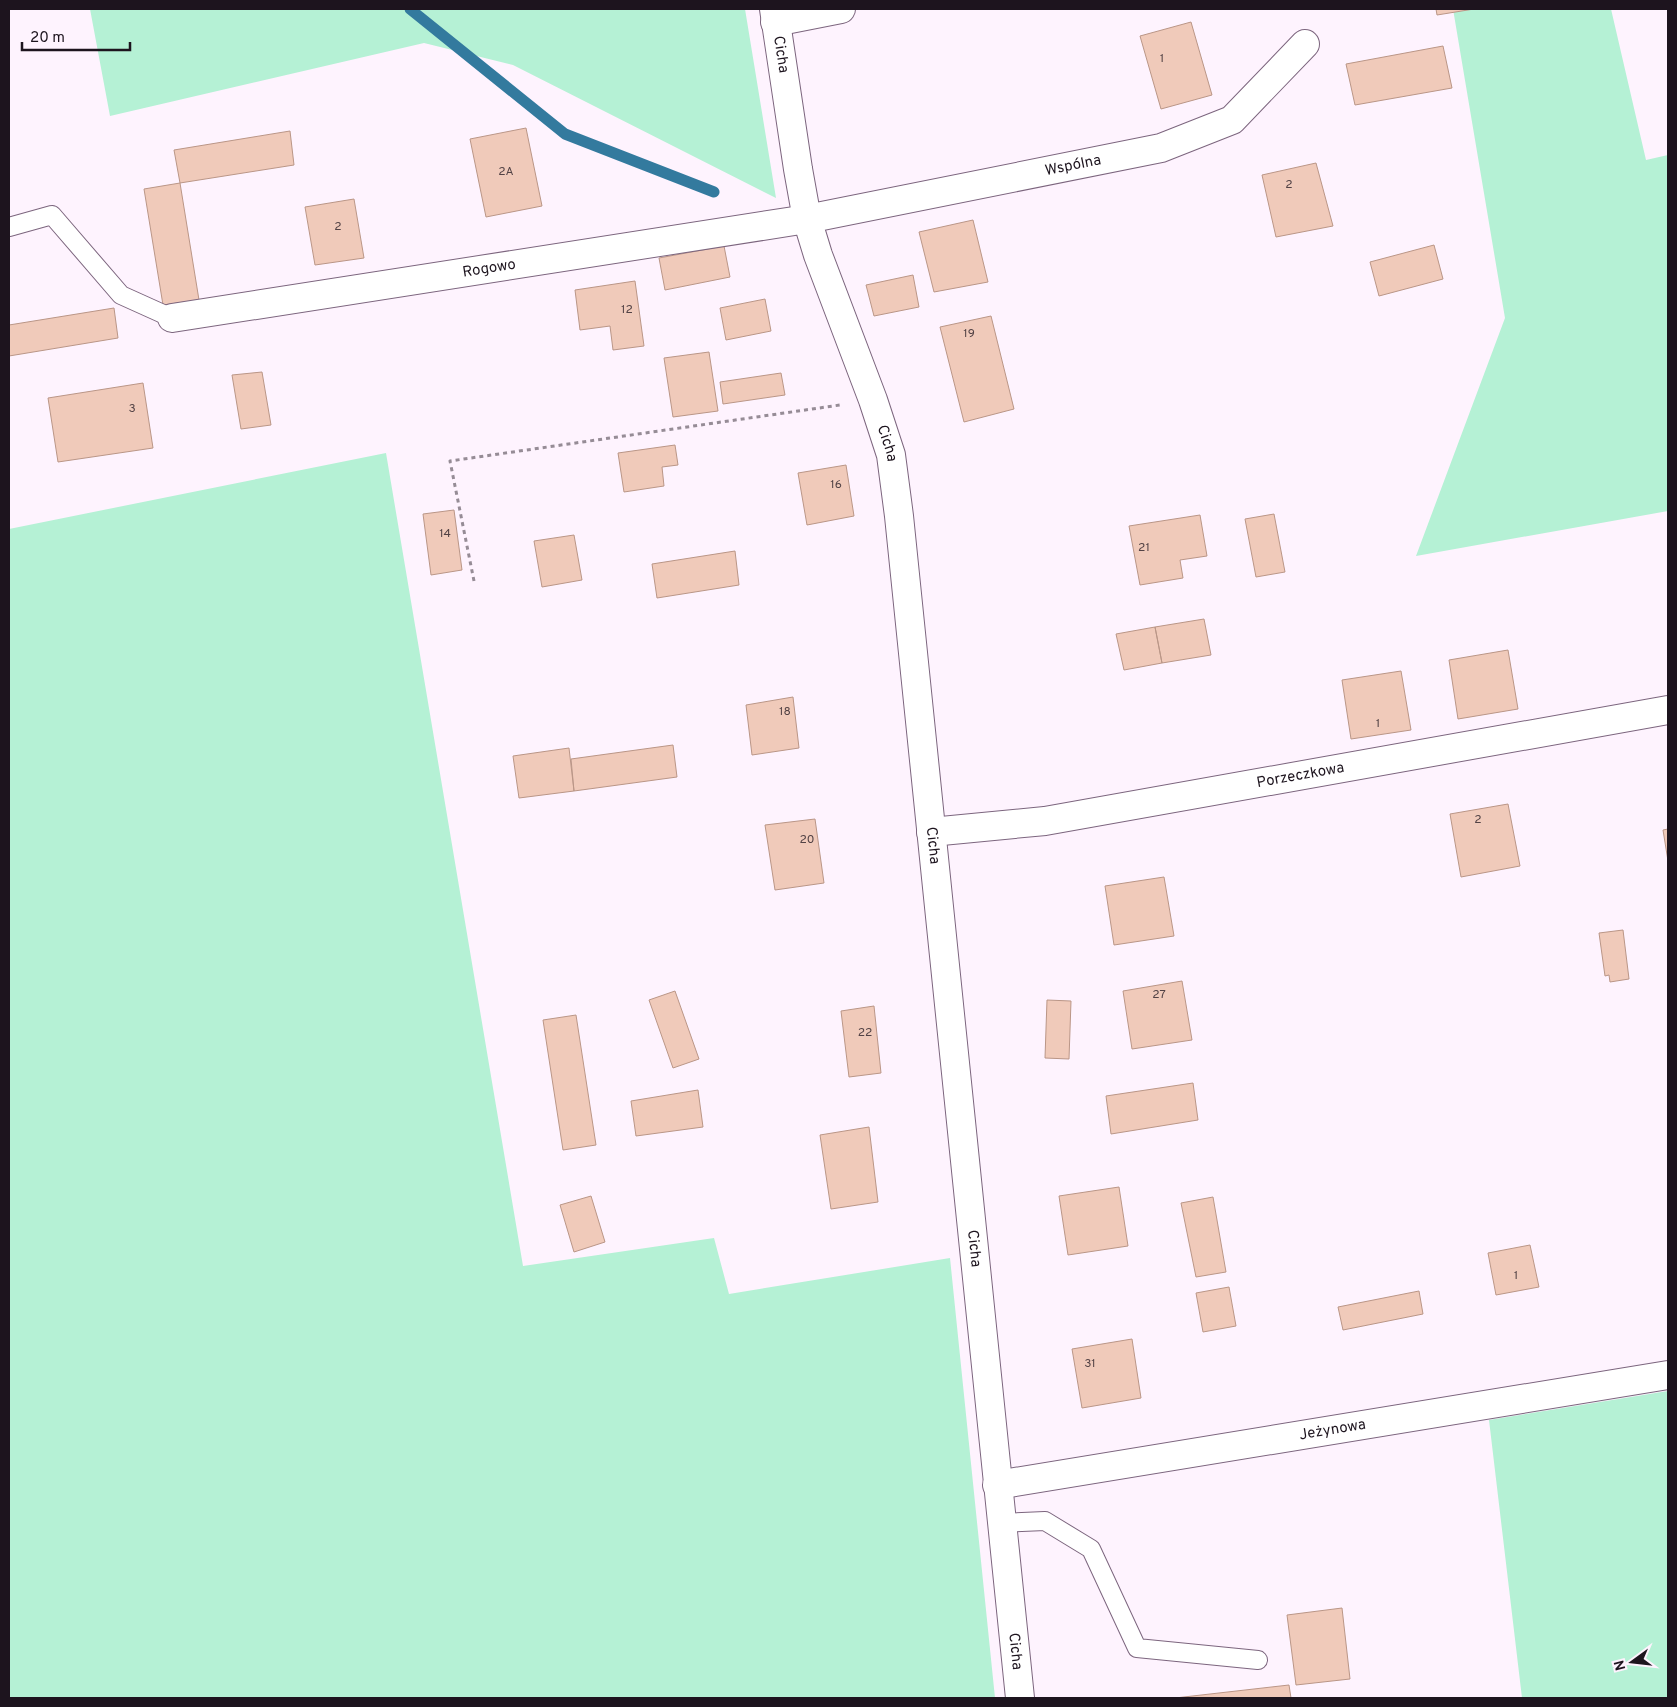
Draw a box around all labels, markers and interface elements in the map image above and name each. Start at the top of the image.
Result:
scale bar [22,20,130,52]
text: 20 m [30,29,65,48]
street label: Cicha [769,35,793,74]
house number: 1 [1160,51,1164,67]
street label: Wspólna [1043,151,1103,181]
house number: 2A [498,164,514,180]
house number: 2 [1285,177,1293,193]
house number: 2 [334,219,342,235]
street label: Rogowo [461,255,517,282]
house number: 12 [621,302,633,318]
house number: 19 [963,326,975,342]
house number: 3 [128,401,136,417]
street label: Cicha [872,423,901,463]
house number: 16 [830,477,842,493]
house number: 14 [439,526,451,542]
house number: 21 [1138,540,1150,556]
house number: 18 [779,704,791,720]
house number: 1 [1376,716,1380,732]
street label: Porzeczkowa [1255,758,1346,793]
house number: 2 [1474,812,1482,828]
street label: Cicha [921,826,944,865]
house number: 20 [799,832,815,848]
house number: 27 [1152,987,1166,1003]
house number: 22 [858,1025,872,1041]
street label: Cicha [963,1229,985,1268]
house number: 1 [1514,1268,1518,1284]
house number: 31 [1084,1356,1096,1372]
street label: Jeżynowa [1298,1415,1367,1445]
street label: Cicha [1004,1632,1027,1671]
north arrow [1607,1637,1657,1687]
text: N [1611,1658,1630,1672]

